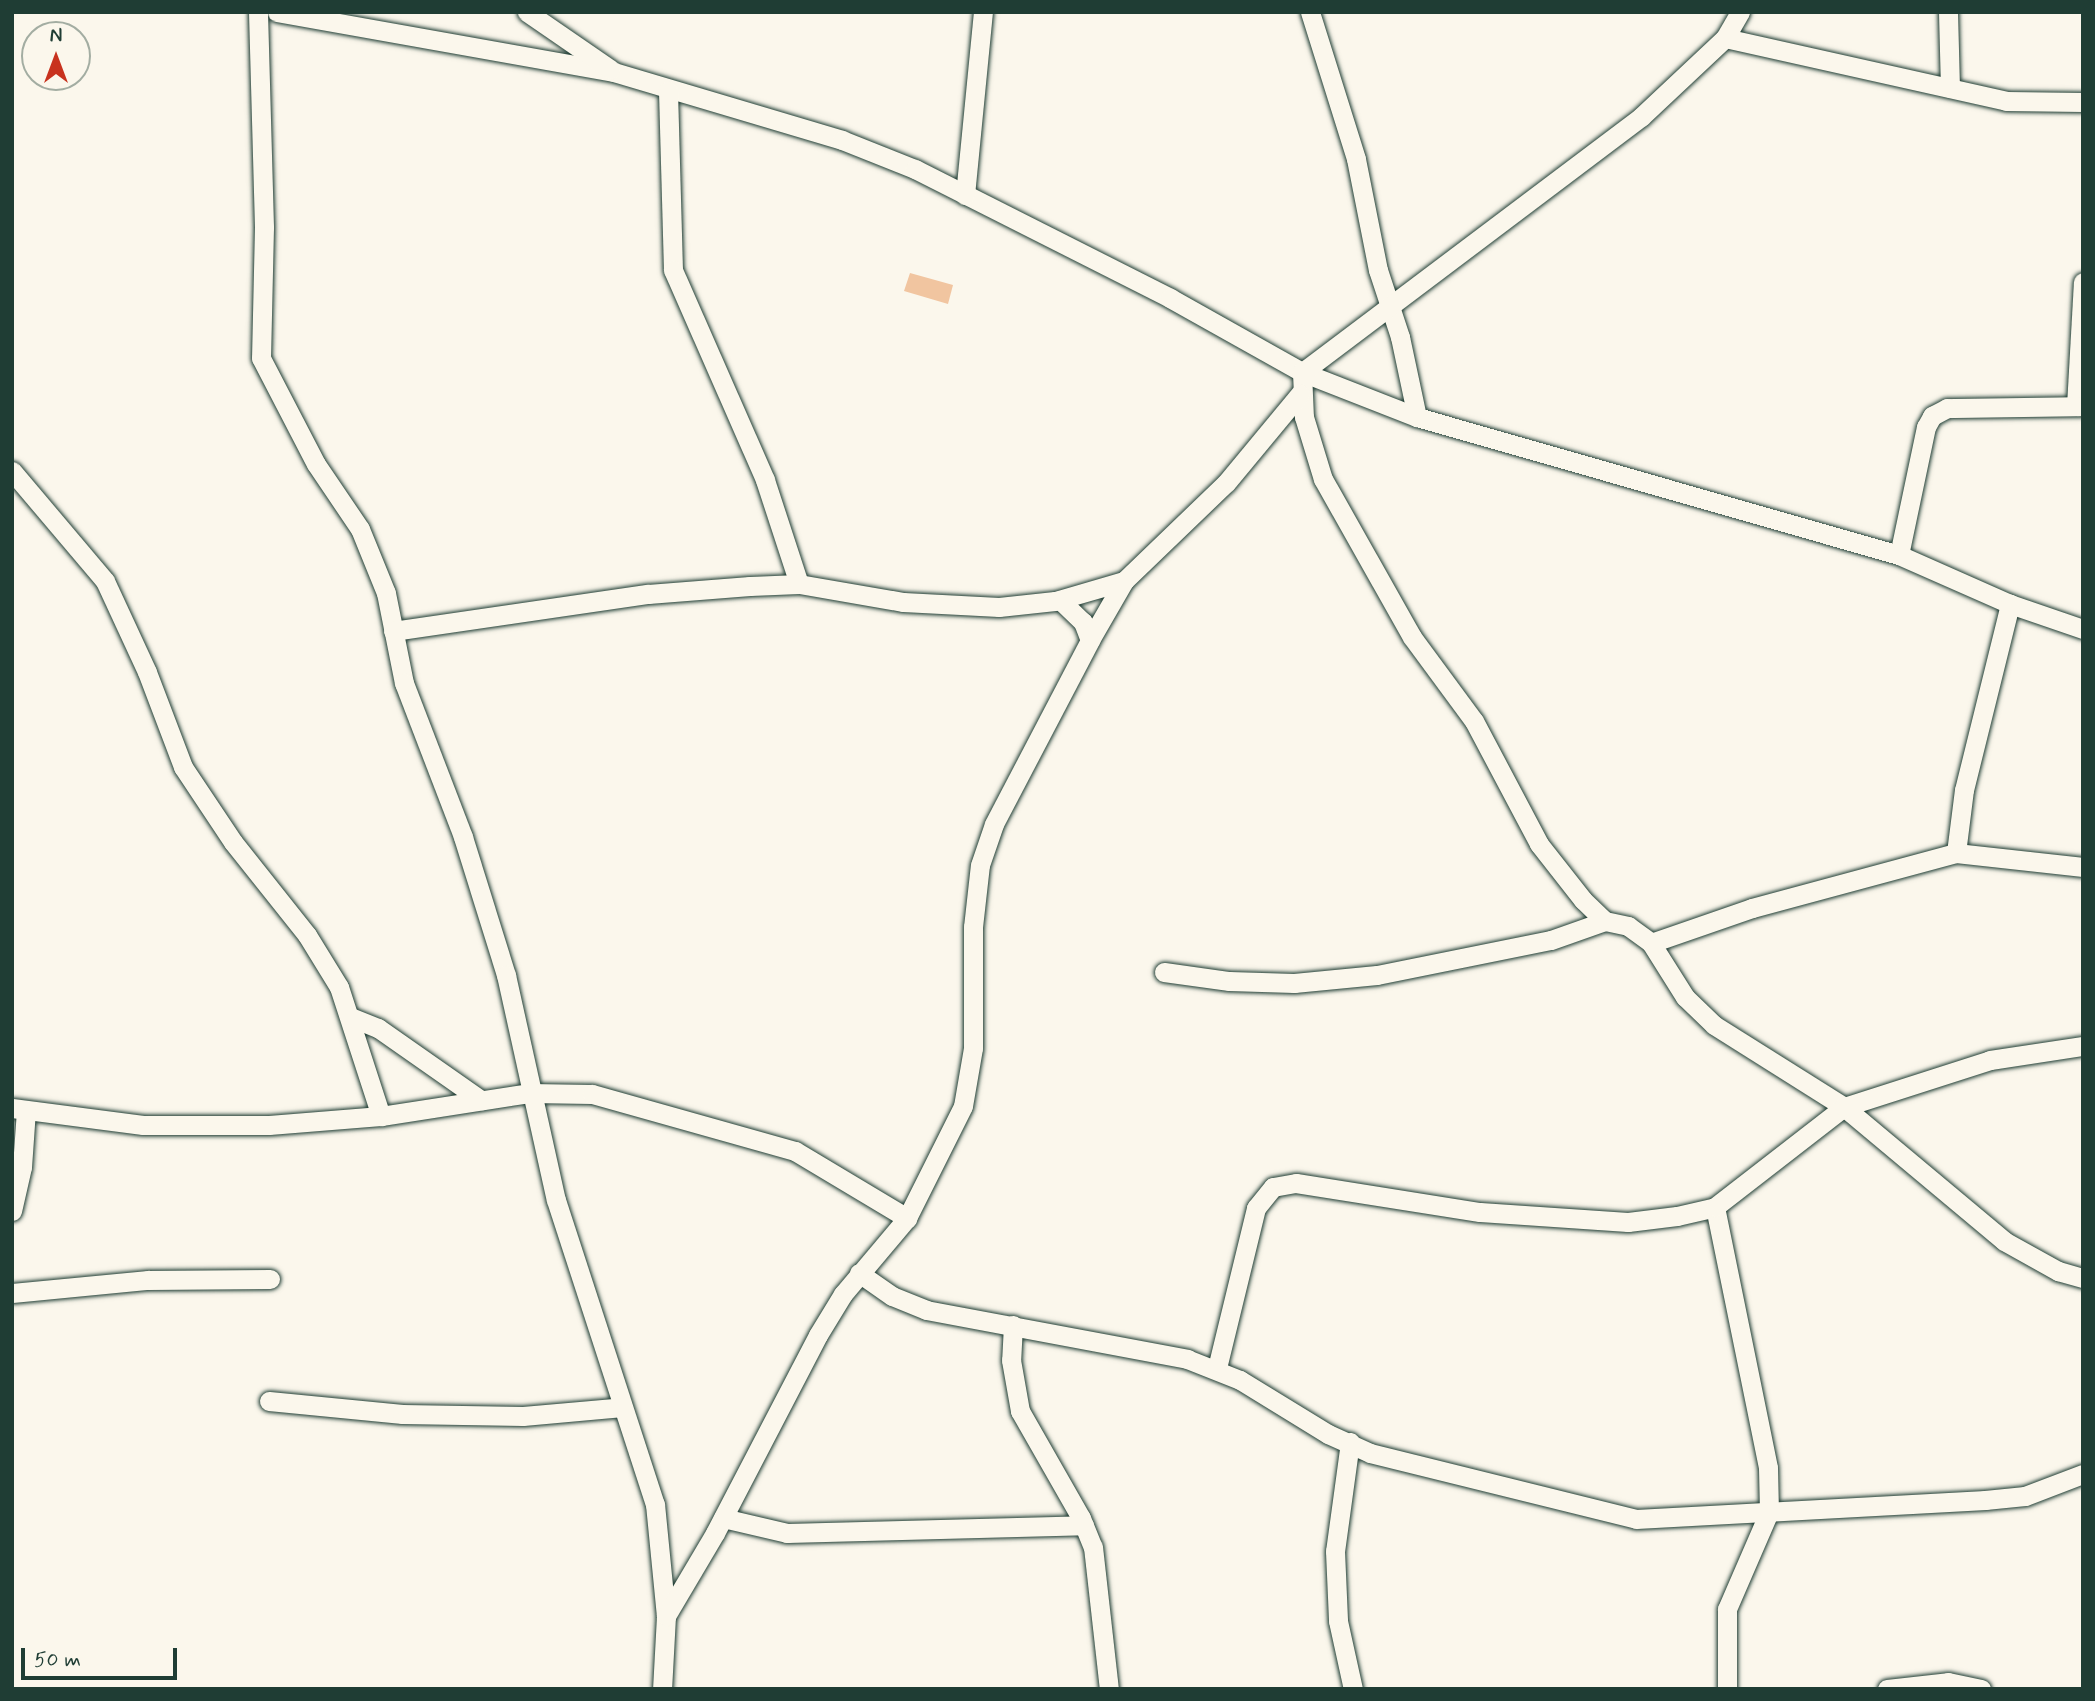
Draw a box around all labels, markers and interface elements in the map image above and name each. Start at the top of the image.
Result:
north arrow [21,21,91,91]
text: N [50,24,62,49]
scale bar [24,1634,180,1678]
text: 50 m [34,1646,81,1674]

